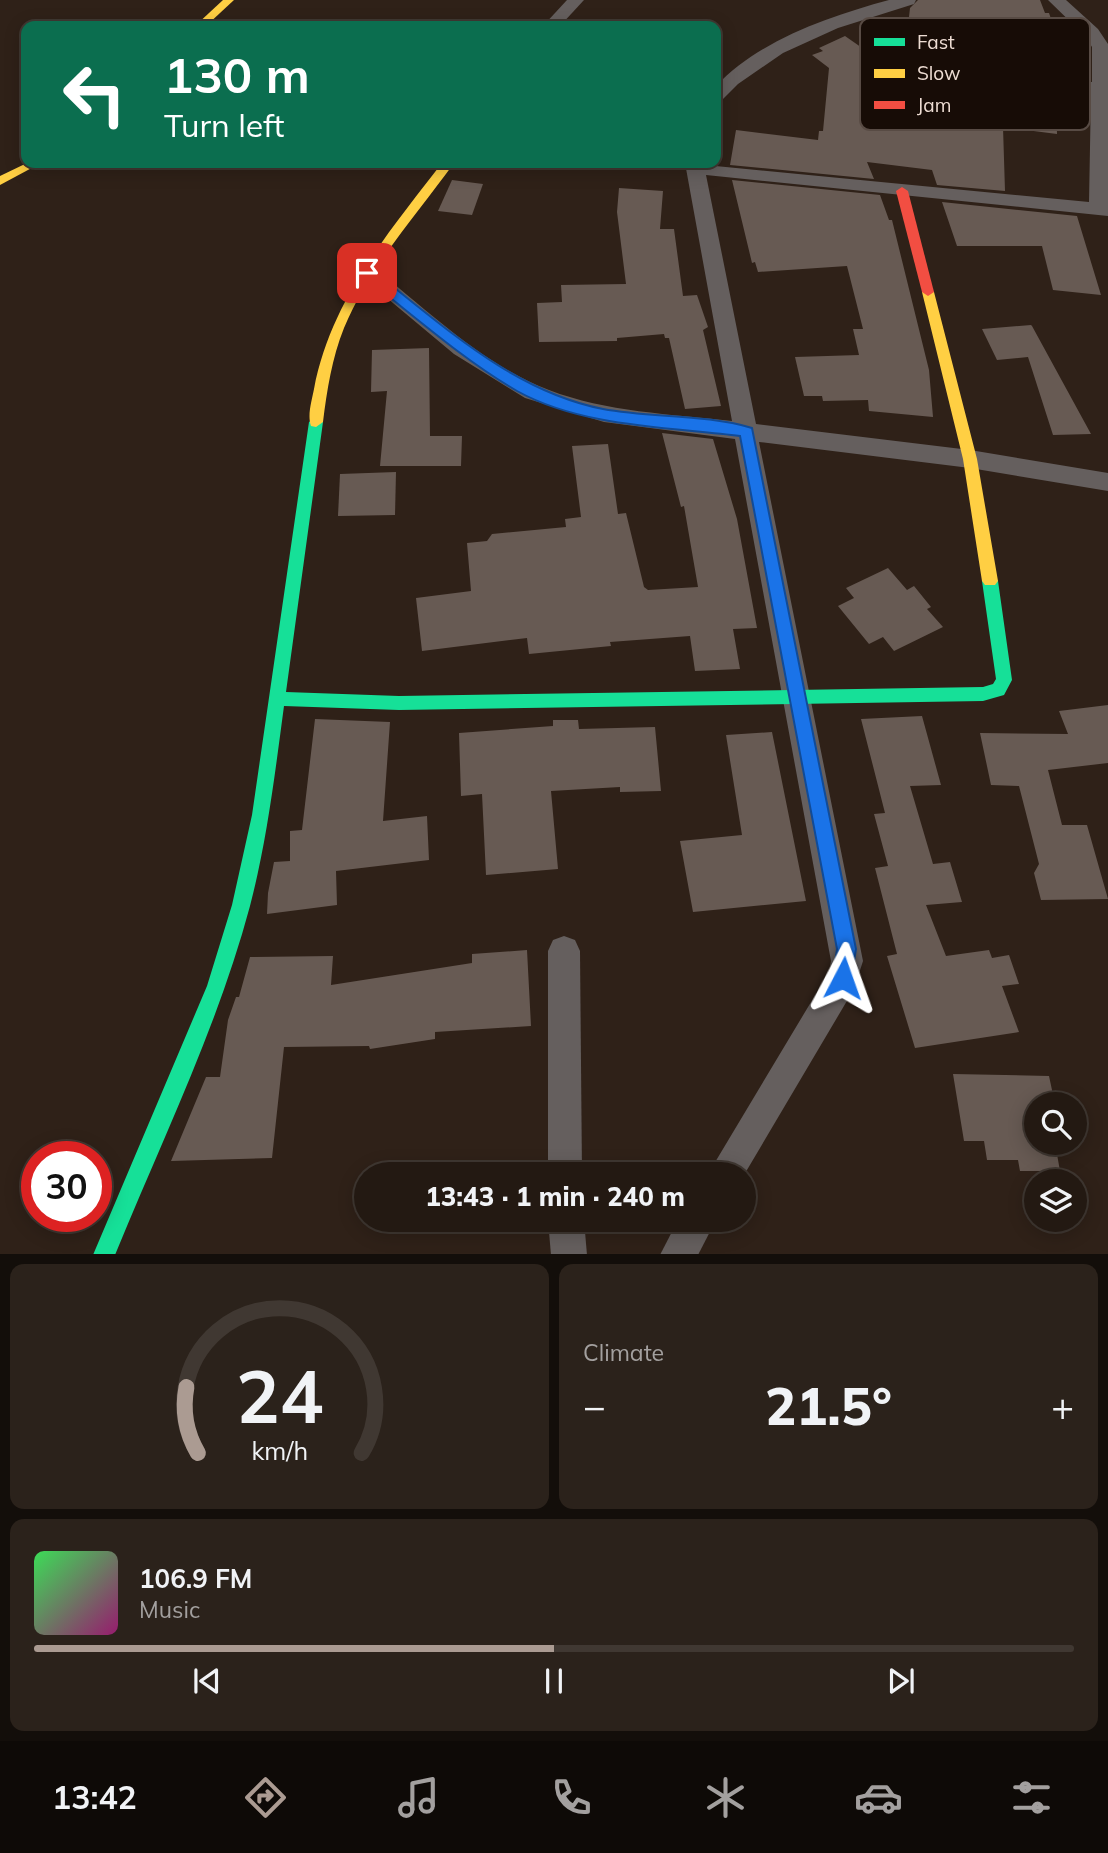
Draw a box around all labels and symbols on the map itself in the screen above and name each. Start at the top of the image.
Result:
legend [860,18,1090,130]
text: Fast [917,30,955,54]
text: Slow [917,61,961,85]
text: Jam [917,93,951,117]
pin [337,243,397,303]
position arrow [806,941,880,1015]
speed limit sign: 30 [21,1141,112,1232]

